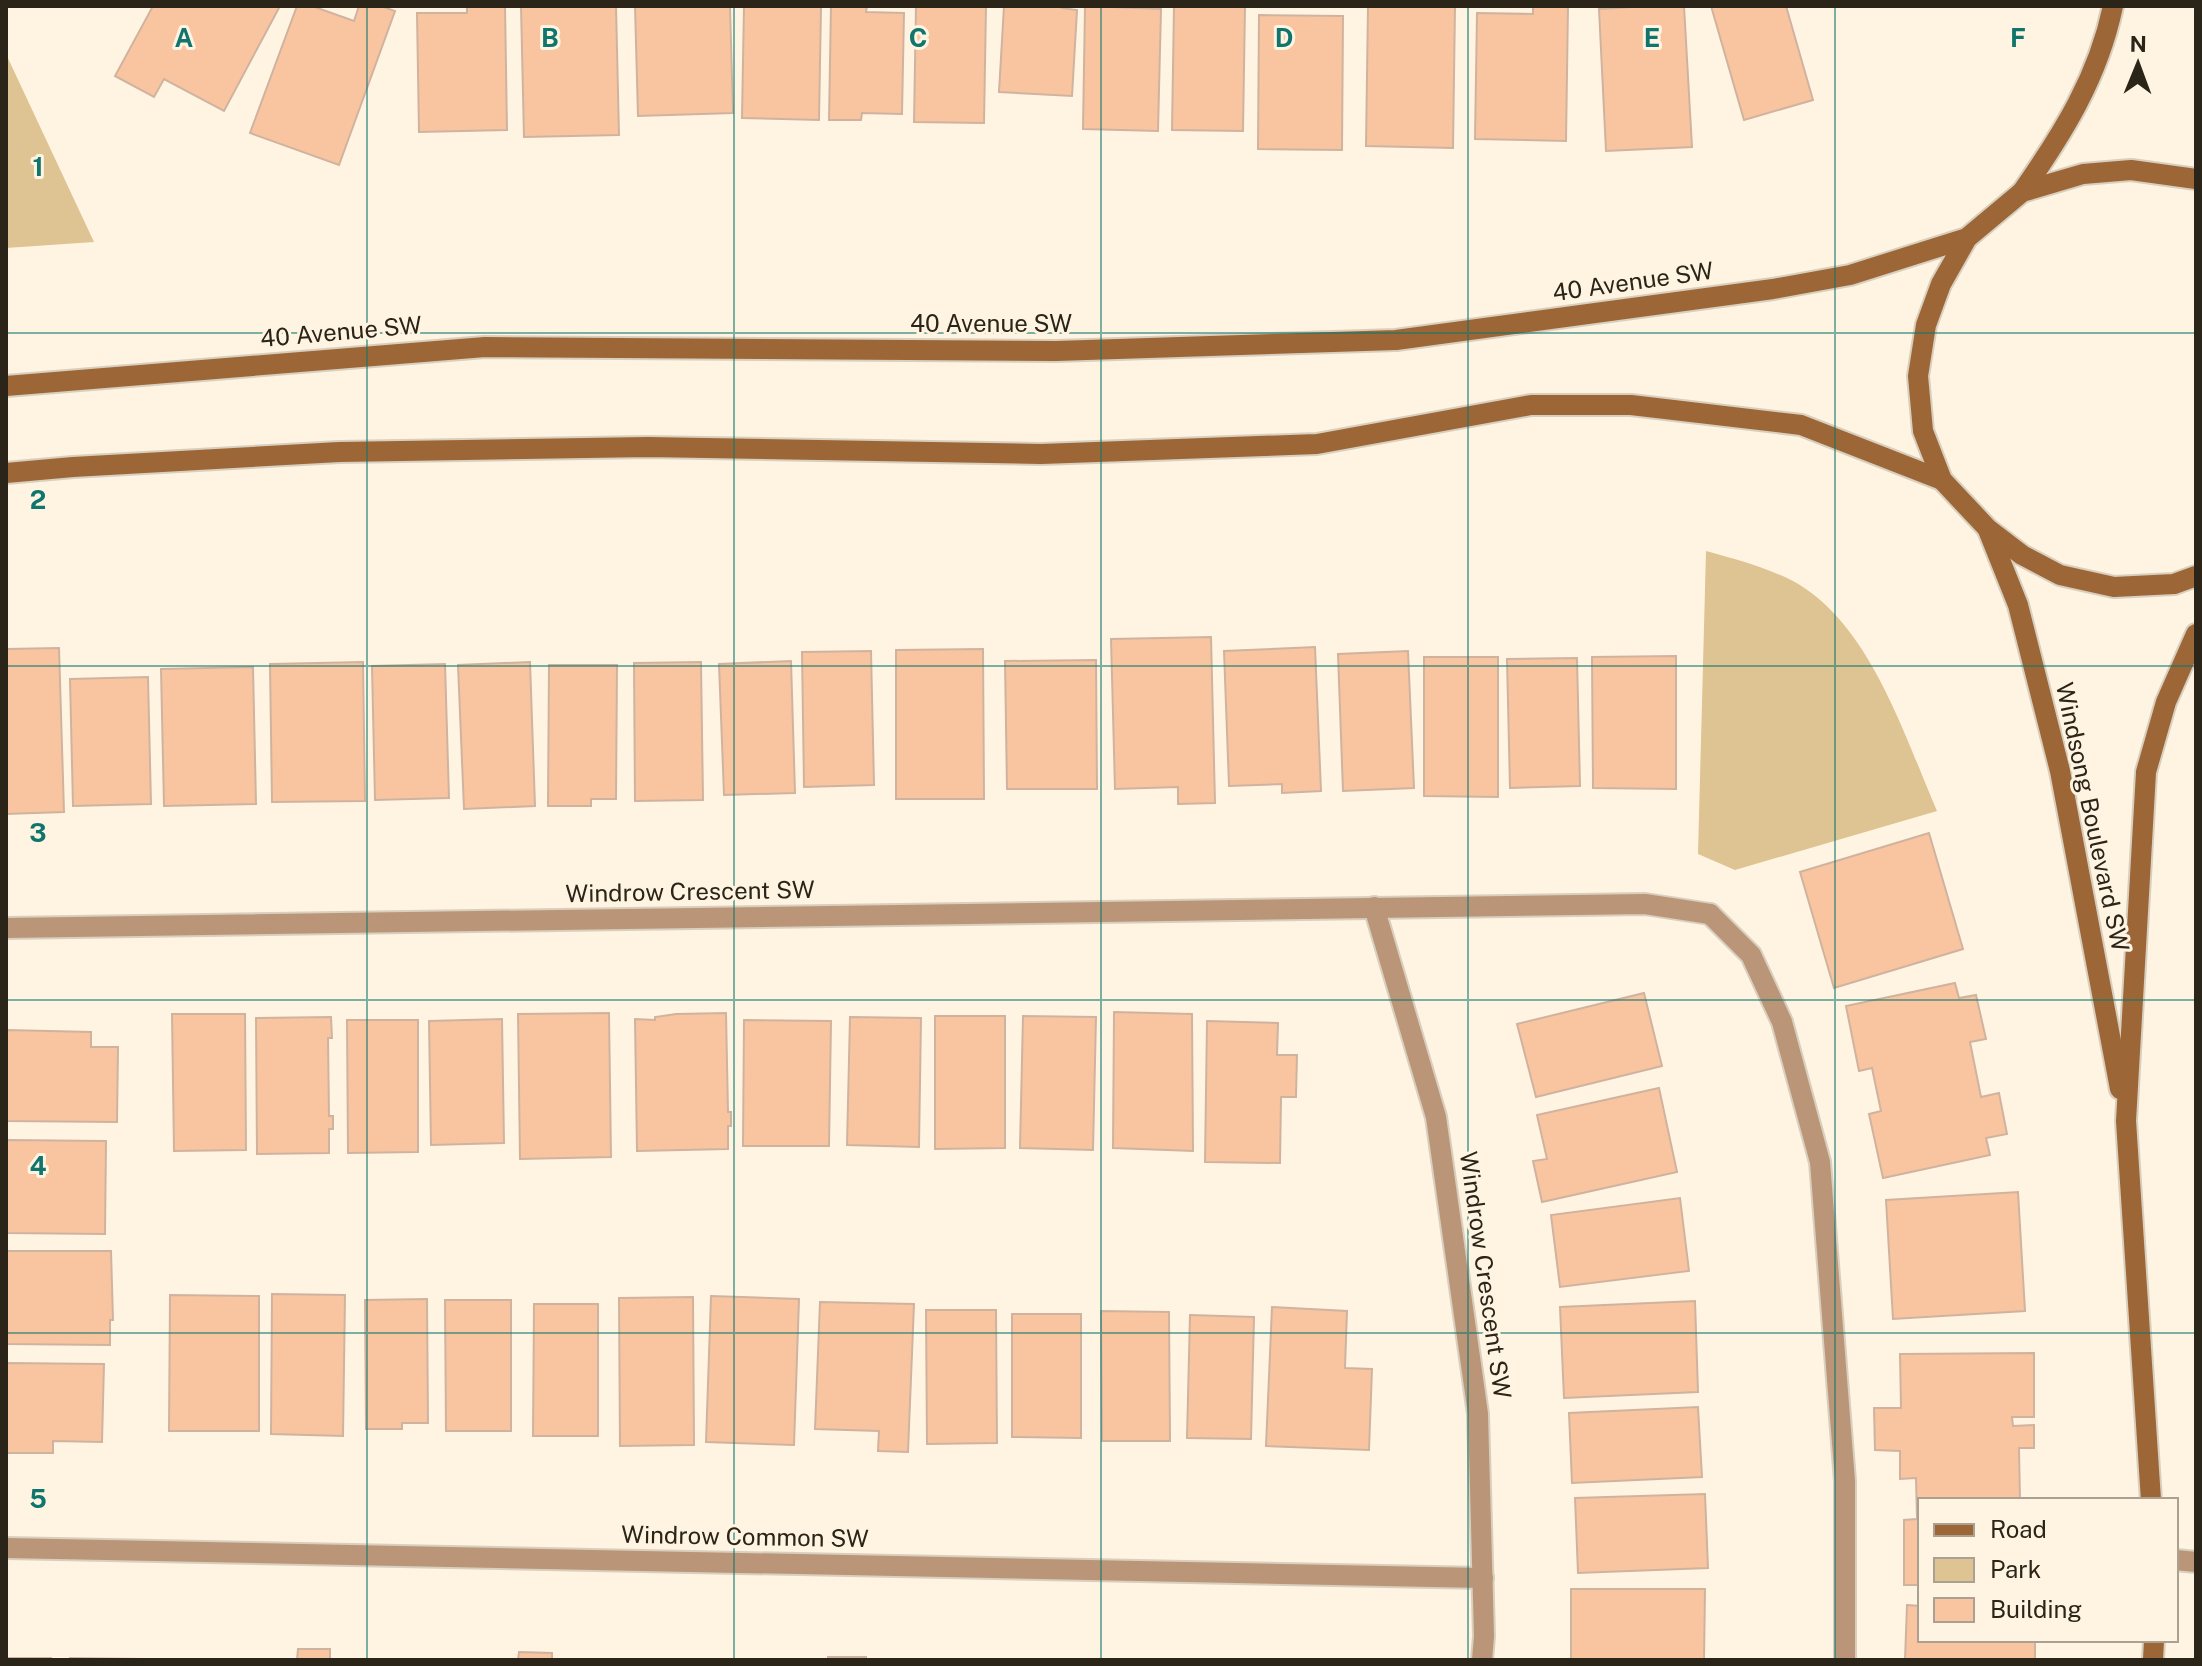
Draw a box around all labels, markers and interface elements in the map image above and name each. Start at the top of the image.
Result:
text: A [175,22,194,53]
text: B [541,22,559,53]
text: C [909,22,927,53]
text: D [1275,22,1293,53]
text: E [1644,22,1660,53]
text: F [2010,22,2026,53]
north arrow [2098,24,2178,104]
text: N [2130,31,2147,57]
text: 1 [32,151,44,182]
street label: 40 Avenue SW [1551,256,1715,306]
street label: 40 Avenue SW [910,309,1072,337]
street label: 40 Avenue SW [259,310,423,352]
text: 2 [30,484,46,515]
street label: Windsong Boulevard SW [2051,680,2135,954]
text: 3 [29,817,47,848]
street label: Windrow Crescent SW [565,875,815,907]
street label: Windrow Crescent SW [1455,1149,1517,1400]
text: 4 [29,1150,47,1181]
text: 5 [29,1483,47,1514]
legend [1918,1498,2178,1642]
text: Road [1990,1515,2047,1543]
street label: Windrow Common SW [621,1520,869,1552]
text: Park [1990,1555,2041,1583]
text: Building [1990,1595,2082,1623]

